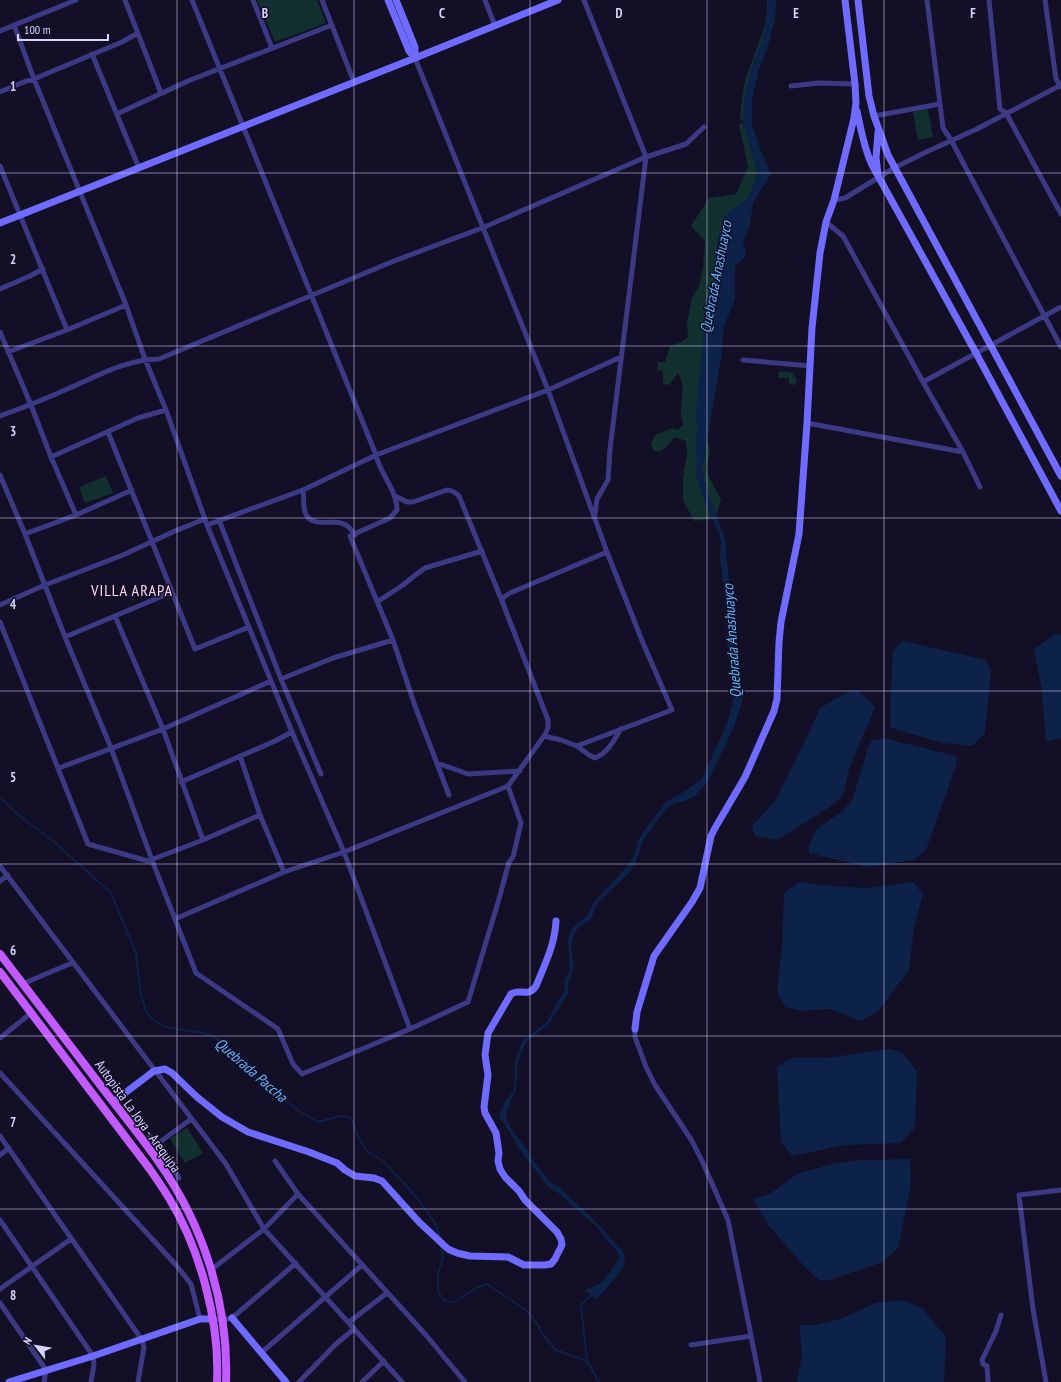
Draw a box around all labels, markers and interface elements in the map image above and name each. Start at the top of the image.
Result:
text: B [262,5,268,22]
text: C [439,5,445,22]
text: D [616,5,623,22]
text: E [793,5,799,22]
text: F [970,5,976,22]
scale bar [18,16,108,42]
text: 100 m [24,22,51,37]
text: 1 [10,78,16,95]
water label: Quebrada Anashuayco [695,218,736,335]
text: 2 [10,251,16,268]
text: 3 [10,423,16,440]
district label: VILLA ARAPA [90,580,173,600]
water label: Quebrada Anashuayco [718,582,745,699]
text: 4 [10,596,17,613]
text: 5 [10,769,16,786]
text: 6 [10,942,16,959]
water label: Quebrada Paccha [212,1033,292,1107]
street label: Autopista La Joya - Arequipa [91,1056,185,1176]
text: 7 [10,1114,16,1131]
text: 8 [10,1287,16,1304]
north arrow [16,1326,56,1366]
text: N [20,1335,35,1347]

